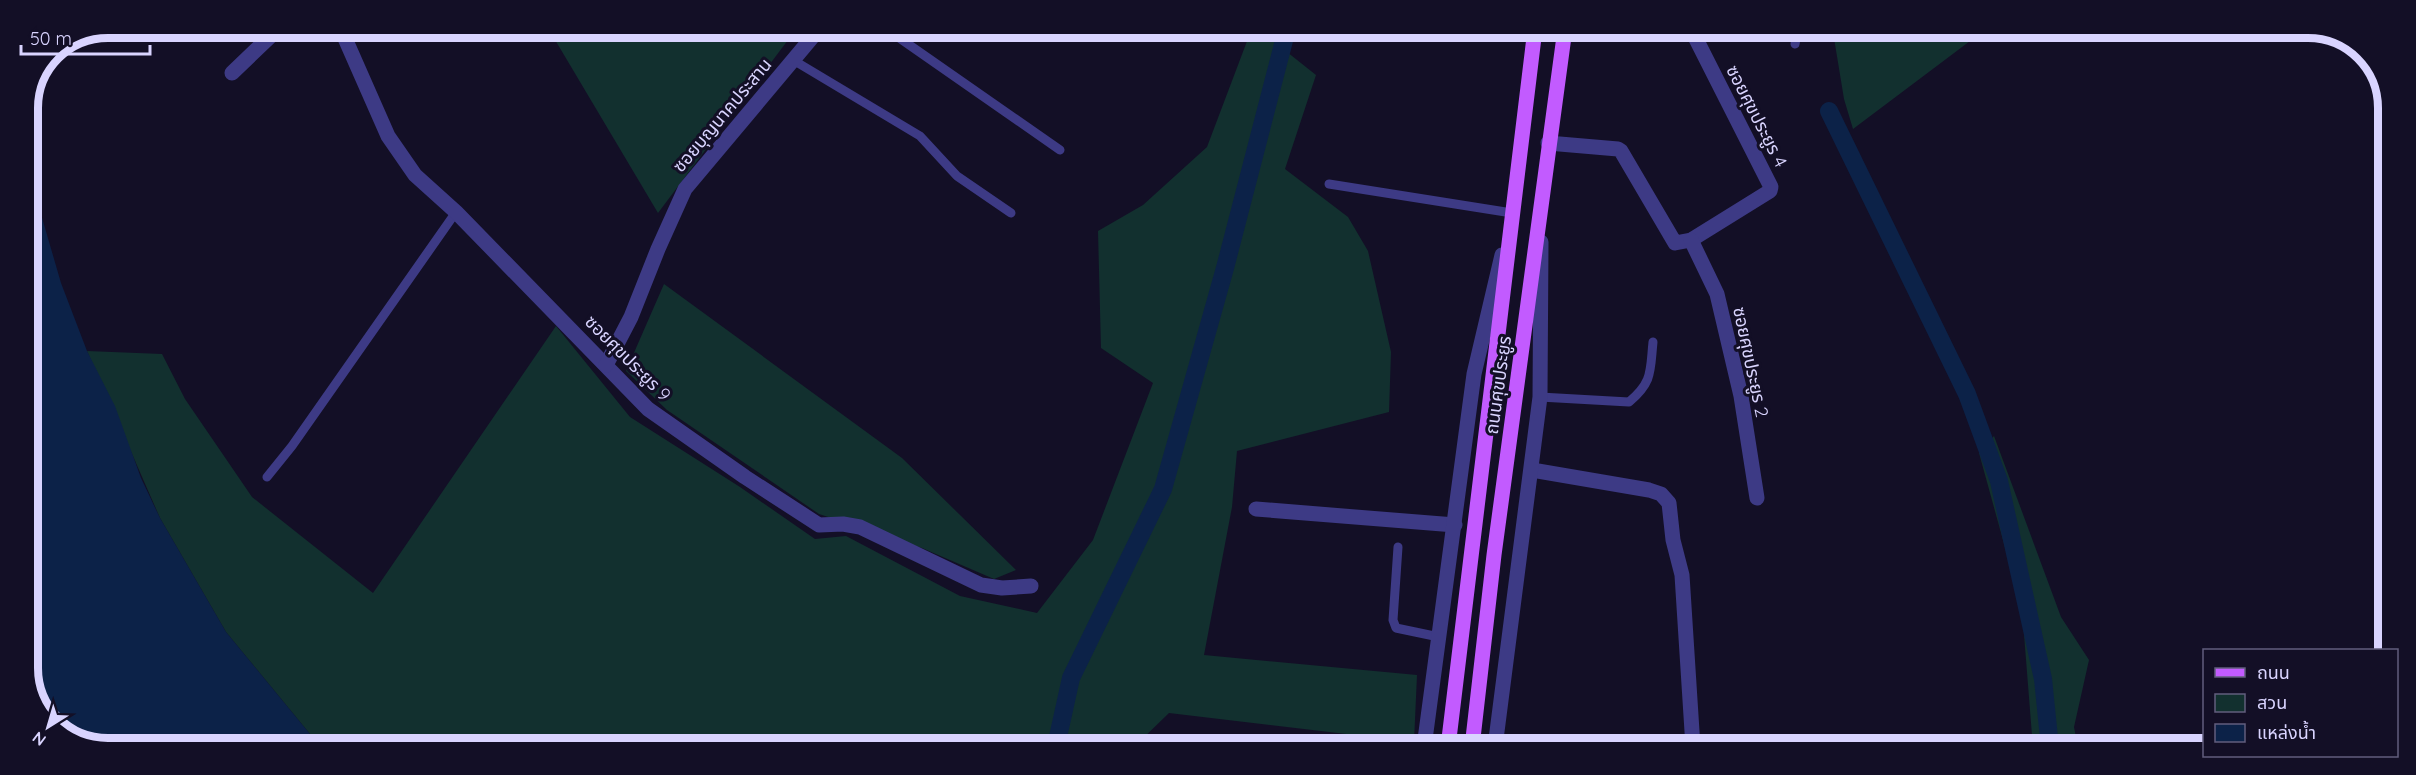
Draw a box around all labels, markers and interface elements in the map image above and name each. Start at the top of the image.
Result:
scale bar [21,18,150,56]
text: 50 m [30,27,72,50]
street label: ซอยบุญนาคประสาน [668,53,776,177]
street label: ซอยศุขประยูร 4 [1720,61,1793,171]
street label: ซอยศุขประยูร 2 [1727,305,1774,420]
street label: ซอยศุขประยูร 9 [579,310,676,407]
street label: ถนนศุขประยูร [1480,334,1517,436]
legend [2203,649,2398,757]
text: ถนน [2257,661,2290,684]
text: สวน [2257,691,2287,714]
north arrow [18,697,78,757]
text: แหล่งน้ำ [2257,720,2316,744]
text: N [28,727,50,751]

